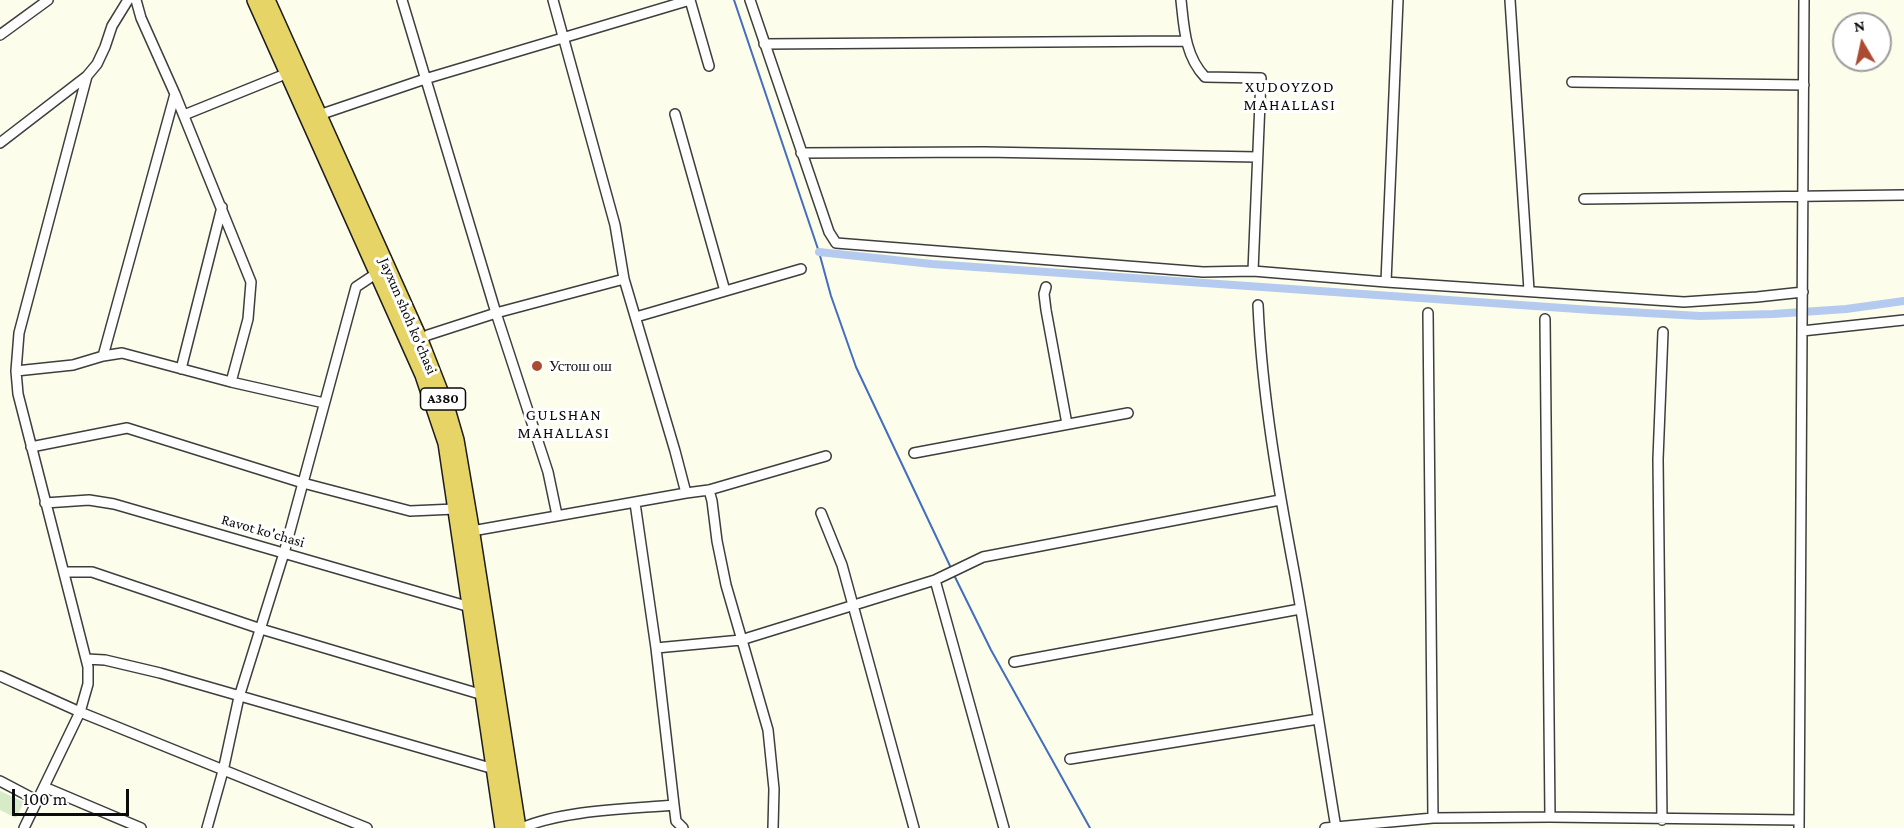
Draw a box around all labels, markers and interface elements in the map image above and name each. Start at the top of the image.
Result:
north arrow [1832,12,1892,72]
text: N [1853,16,1866,35]
district label: XUDOYZOD MAHALLASI [1244,77,1336,115]
street label: Jayxun shoh ko'chasi [375,255,441,377]
place label: Устош ош [549,357,612,375]
marker: Устош ош [530,359,544,373]
road number: A380 [420,388,466,410]
district label: GULSHAN MAHALLASI [518,405,610,443]
street label: Ravot ko'chasi [219,511,307,551]
scale bar [15,777,132,815]
text: 100 m [23,789,67,809]

